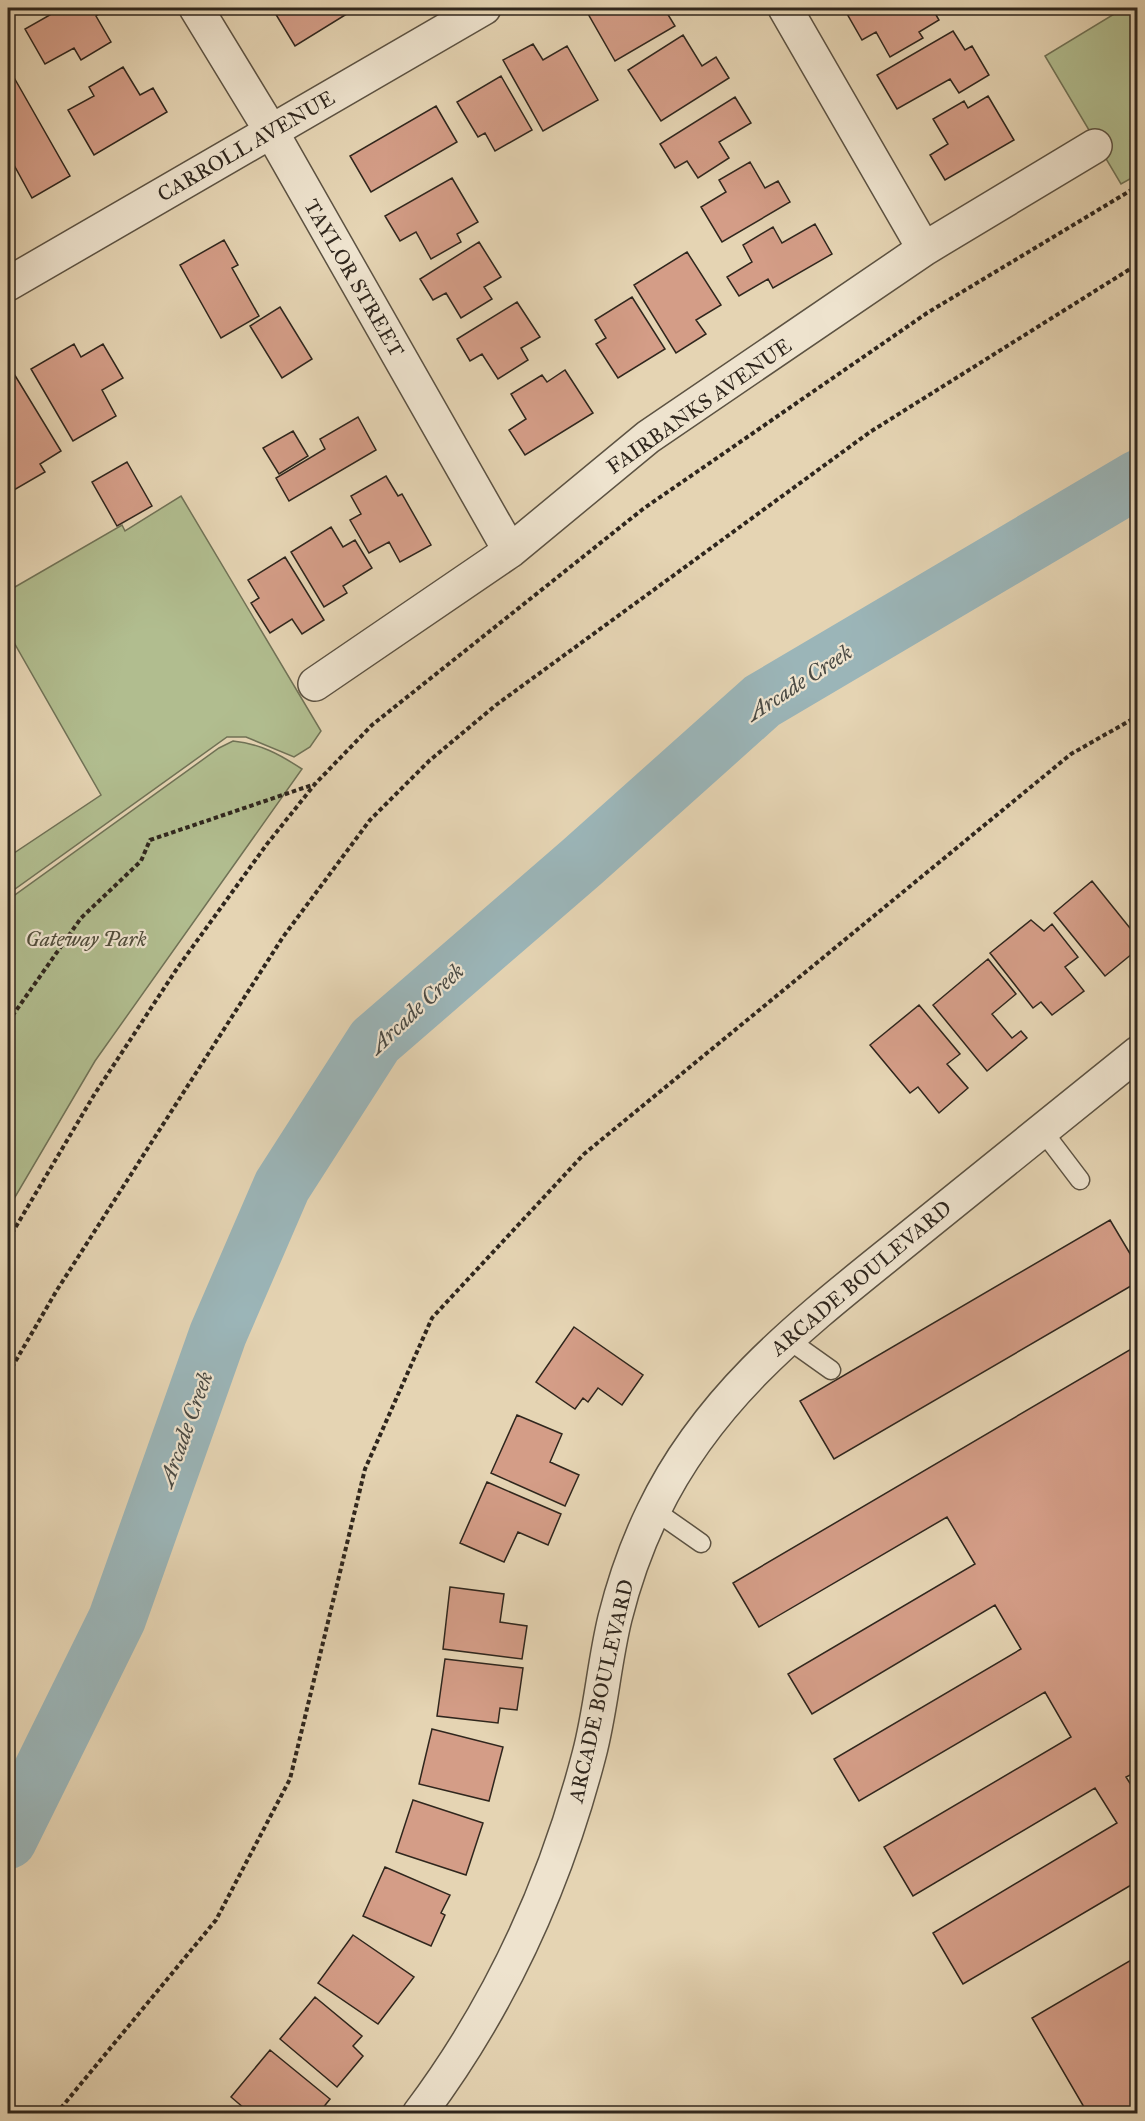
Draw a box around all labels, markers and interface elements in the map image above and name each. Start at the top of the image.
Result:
street label: CARROLL AVENUE [153,85,339,207]
street label: TAYLOR STREET [298,195,410,361]
street label: FAIRBANKS AVENUE [602,332,796,480]
water label: Arcade Creek [740,638,857,728]
park label: Gateway Park [25,926,147,952]
water label: Arcade Creek [362,957,470,1061]
street label: ARCADE BOULEVARD [764,1195,957,1362]
water label: Arcade Creek [151,1368,219,1492]
street label: ARCADE BOULEVARD [562,1577,639,1806]

